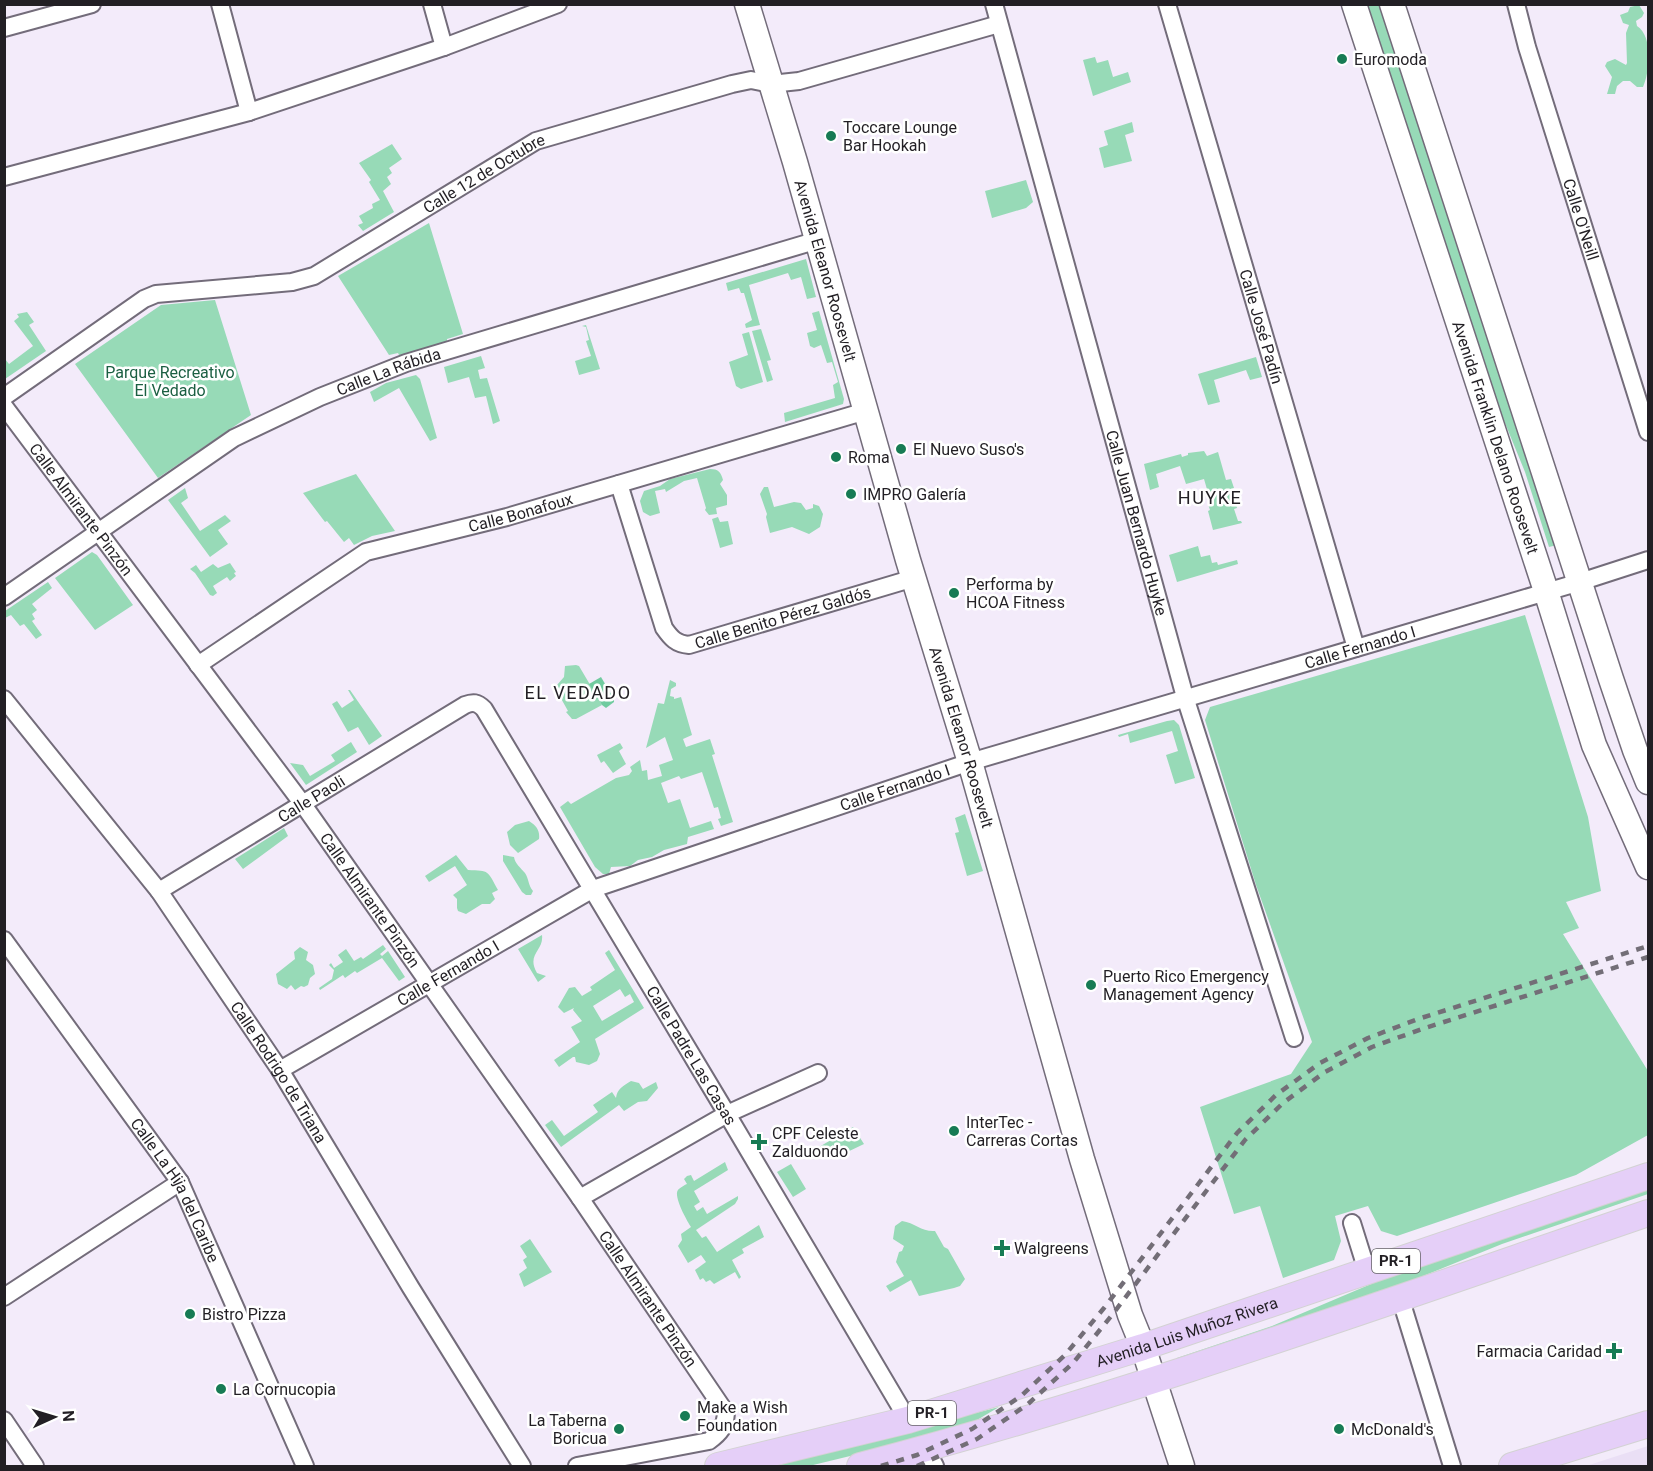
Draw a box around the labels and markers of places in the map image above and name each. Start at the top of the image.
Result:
place label: Euromoda [1354,50,1427,69]
marker: Euromoda [1335,52,1349,66]
place label: Toccare Lounge Bar Hookah [843,118,957,155]
marker: Toccare Lounge Bar Hookah [824,129,838,143]
place label: El Nuevo Suso's [913,440,1024,459]
marker: El Nuevo Suso's [894,442,908,456]
place label: Roma [848,448,890,467]
marker: Roma [829,450,843,464]
place label: IMPRO Galería [863,485,966,504]
marker: IMPRO Galería [844,487,858,501]
place label: Performa by HCOA Fitness [966,575,1065,612]
marker: Performa by HCOA Fitness [947,586,961,600]
place label: Puerto Rico Emergency Management Agency [1103,967,1269,1004]
marker: Puerto Rico Emergency Management Agency [1084,978,1098,992]
place label: InterTec - Carreras Cortas [966,1113,1078,1150]
place label: CPF Celeste Zalduondo [772,1124,859,1161]
marker: InterTec - Carreras Cortas [947,1124,961,1138]
marker: CPF Celeste Zalduondo [750,1133,768,1151]
place label: Walgreens [1014,1239,1089,1258]
marker: Walgreens [995,1241,1009,1255]
place label: Bistro Pizza [202,1305,286,1324]
marker: Bistro Pizza [183,1307,197,1321]
place label: Farmacia Caridad [1476,1342,1602,1361]
marker: Farmacia Caridad [1607,1344,1621,1358]
place label: La Cornucopia [233,1380,336,1399]
marker: La Cornucopia [214,1382,228,1396]
place label: Make a Wish Foundation [697,1398,788,1435]
marker: Make a Wish Foundation [678,1409,692,1423]
place label: La Taberna Boricua [528,1411,607,1448]
place label: McDonald's [1351,1420,1434,1439]
marker: La Taberna Boricua [612,1422,626,1436]
marker: McDonald's [1332,1422,1346,1436]

